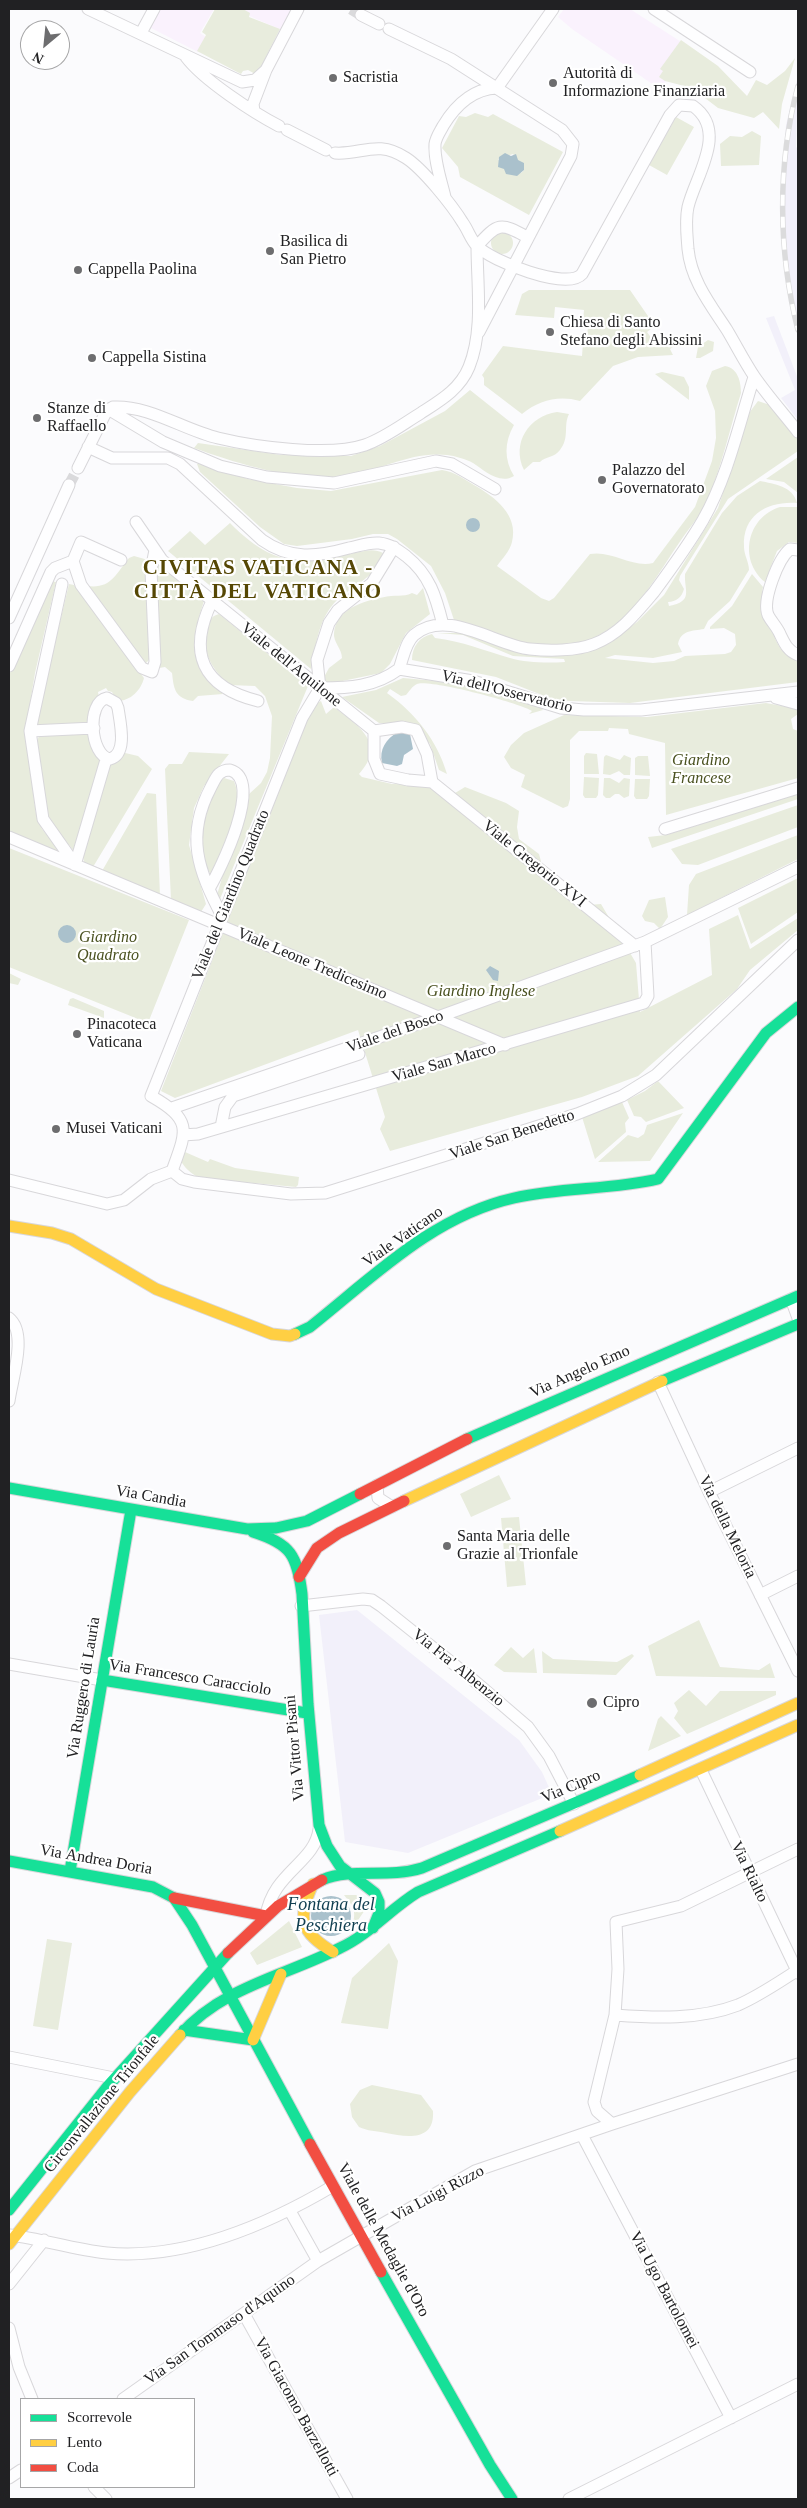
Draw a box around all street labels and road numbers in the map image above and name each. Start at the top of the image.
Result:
street label: Viale dell'Aquilone [237,618,345,712]
street label: Via dell'Osservatorio [439,666,575,718]
street label: Viale del Giardino Quadrato [188,807,274,983]
street label: Viale Gregorio XVI [478,816,590,912]
street label: Viale Leone Tredicesimo [234,924,390,1004]
street label: Viale del Bosco [344,1006,446,1058]
street label: Viale San Marco [390,1039,498,1087]
street label: Viale San Benedetto [447,1106,577,1164]
street label: Viale Vaticano [359,1202,447,1272]
street label: Via Angelo Emo [527,1341,633,1403]
street label: Via della Meloria [694,1473,760,1581]
street label: Via Candia [114,1481,188,1513]
street label: Via Ruggero di Lauria [63,1616,105,1760]
street label: Via Fra' Albenzio [408,1625,508,1711]
street label: Via Francesco Caracciolo [107,1656,273,1700]
street label: Via Vittor Pisani [281,1694,309,1802]
street label: Via Cipro [538,1766,604,1808]
street label: Via Rialto [726,1838,772,1906]
street label: Via Andrea Doria [38,1841,154,1879]
street label: Circonvallazione Trionfale [40,2031,164,2177]
street label: Viale delle Medaglie d'Oro [333,2160,433,2320]
street label: Via Luigi Rizzo [388,2162,488,2226]
street label: Via Ugo Bartolomei [625,2228,703,2352]
street label: Via San Tommaso d'Aquino [141,2271,299,2389]
street label: Via Giacomo Barzellotti [250,2334,342,2480]

